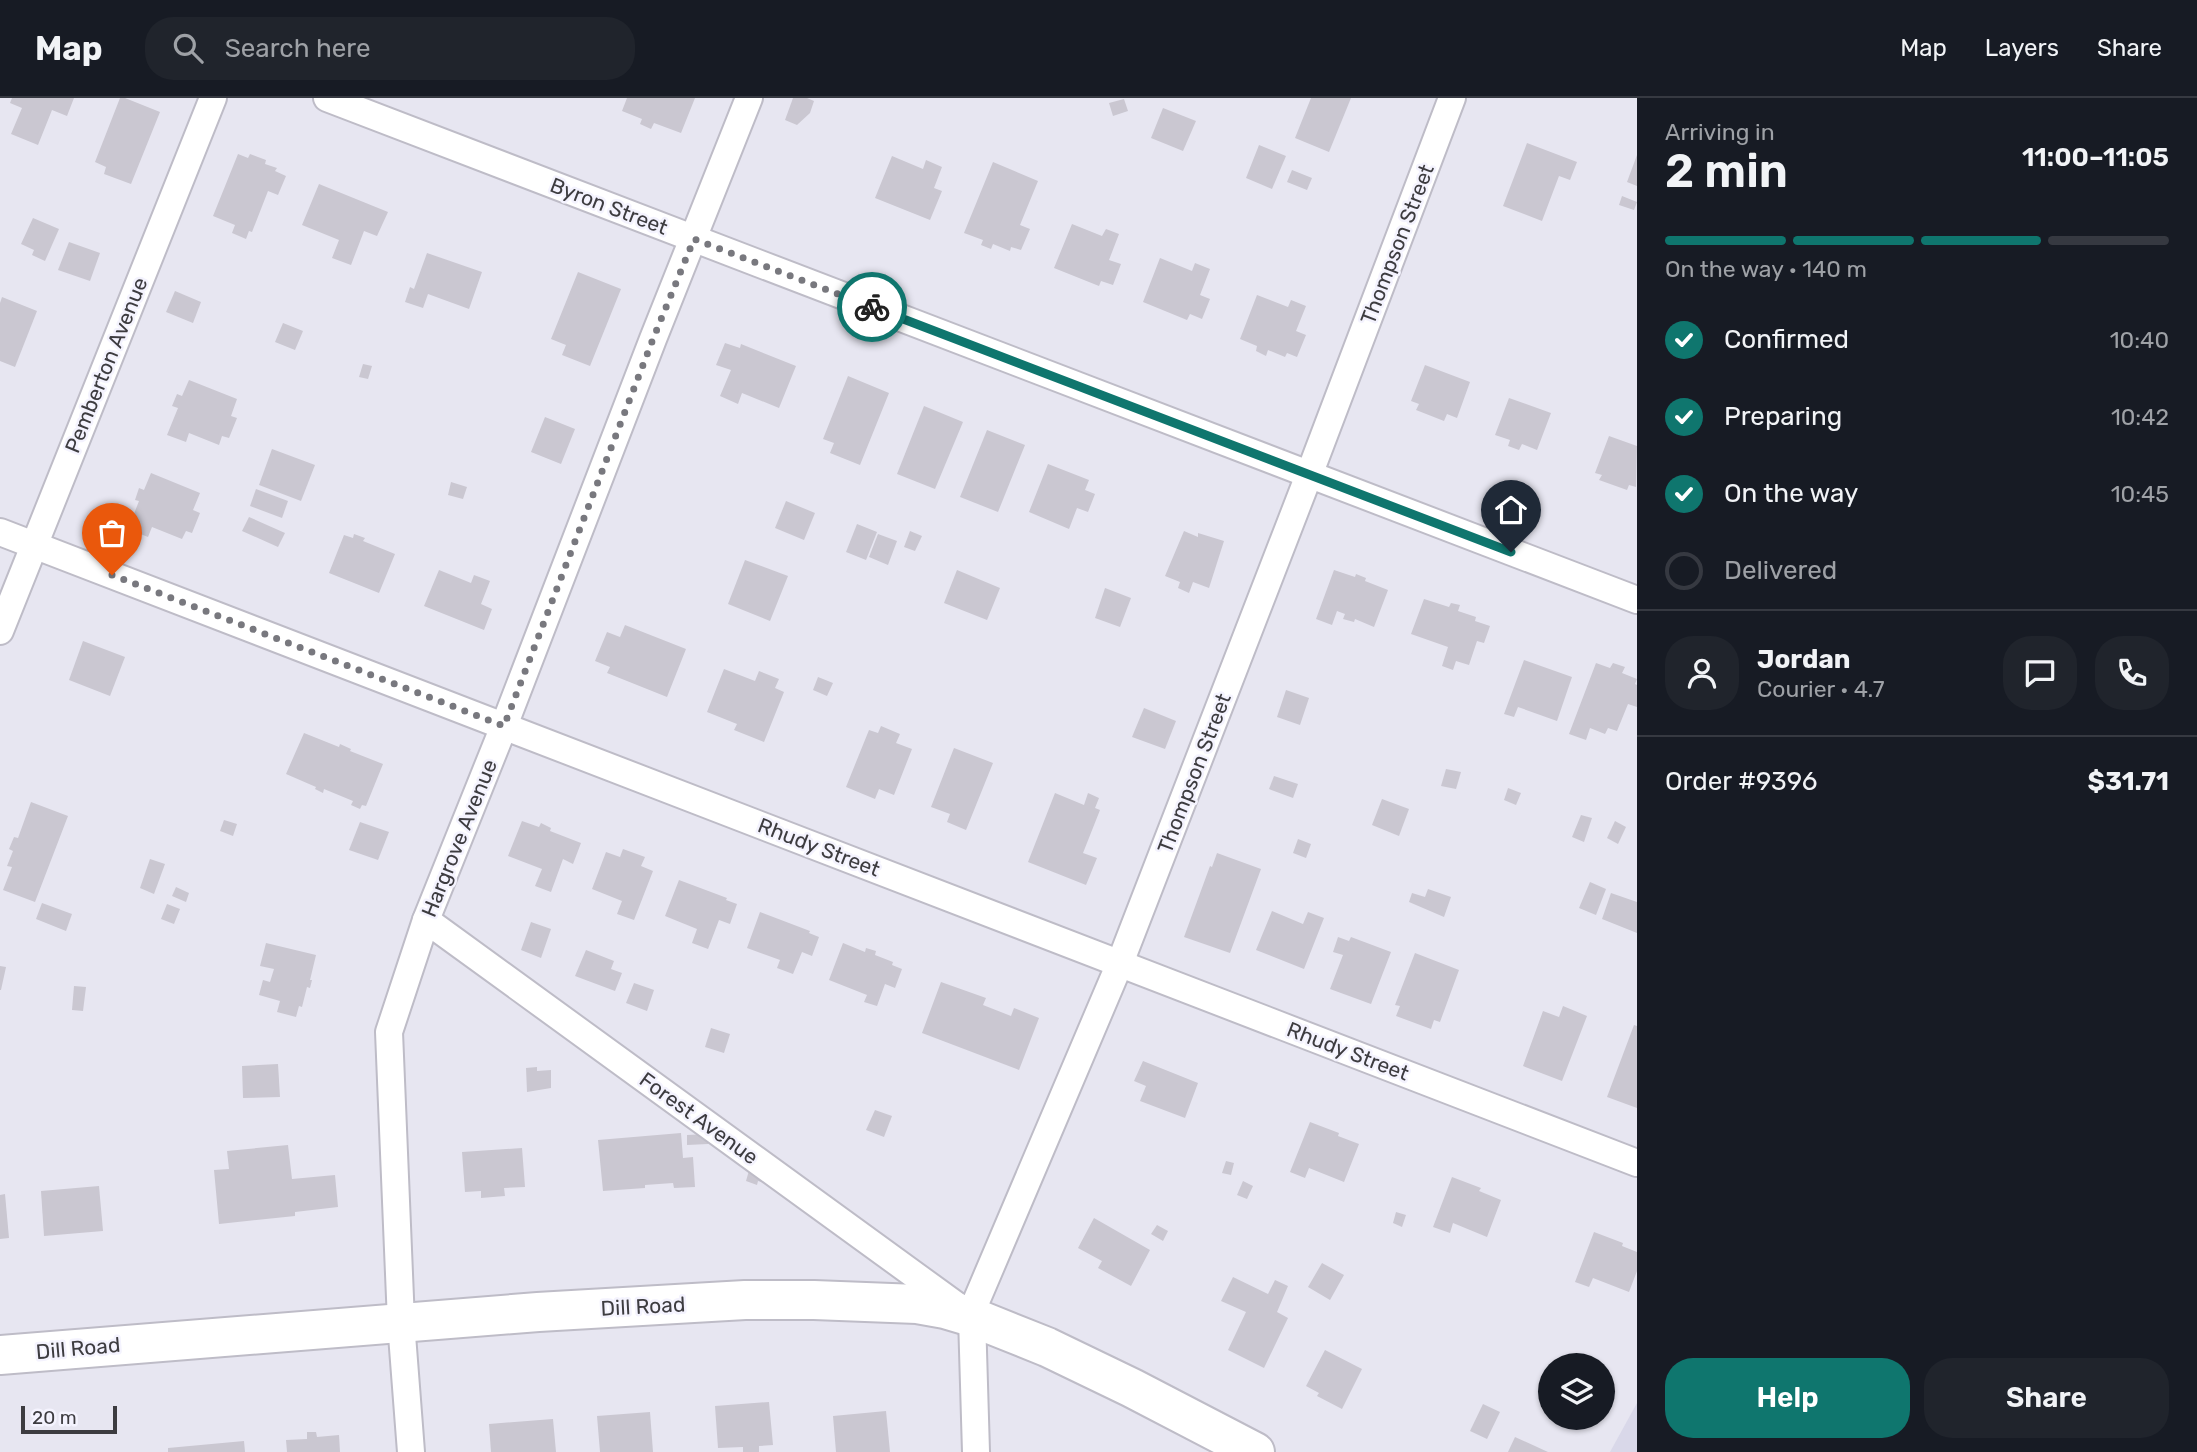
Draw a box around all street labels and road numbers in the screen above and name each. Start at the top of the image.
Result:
street label: Thompson Street [1355,161,1439,327]
street label: Byron Street [547,172,671,240]
street label: Pemberton Avenue [59,274,153,456]
street label: Thompson Street [1152,690,1236,856]
street label: Hargrove Avenue [416,756,502,920]
street label: Rhudy Street [755,812,883,882]
street label: Rhudy Street [1284,1016,1412,1086]
street label: Forest Avenue [635,1067,763,1169]
street label: Dill Road [600,1291,686,1321]
street label: Dill Road [35,1332,121,1364]

